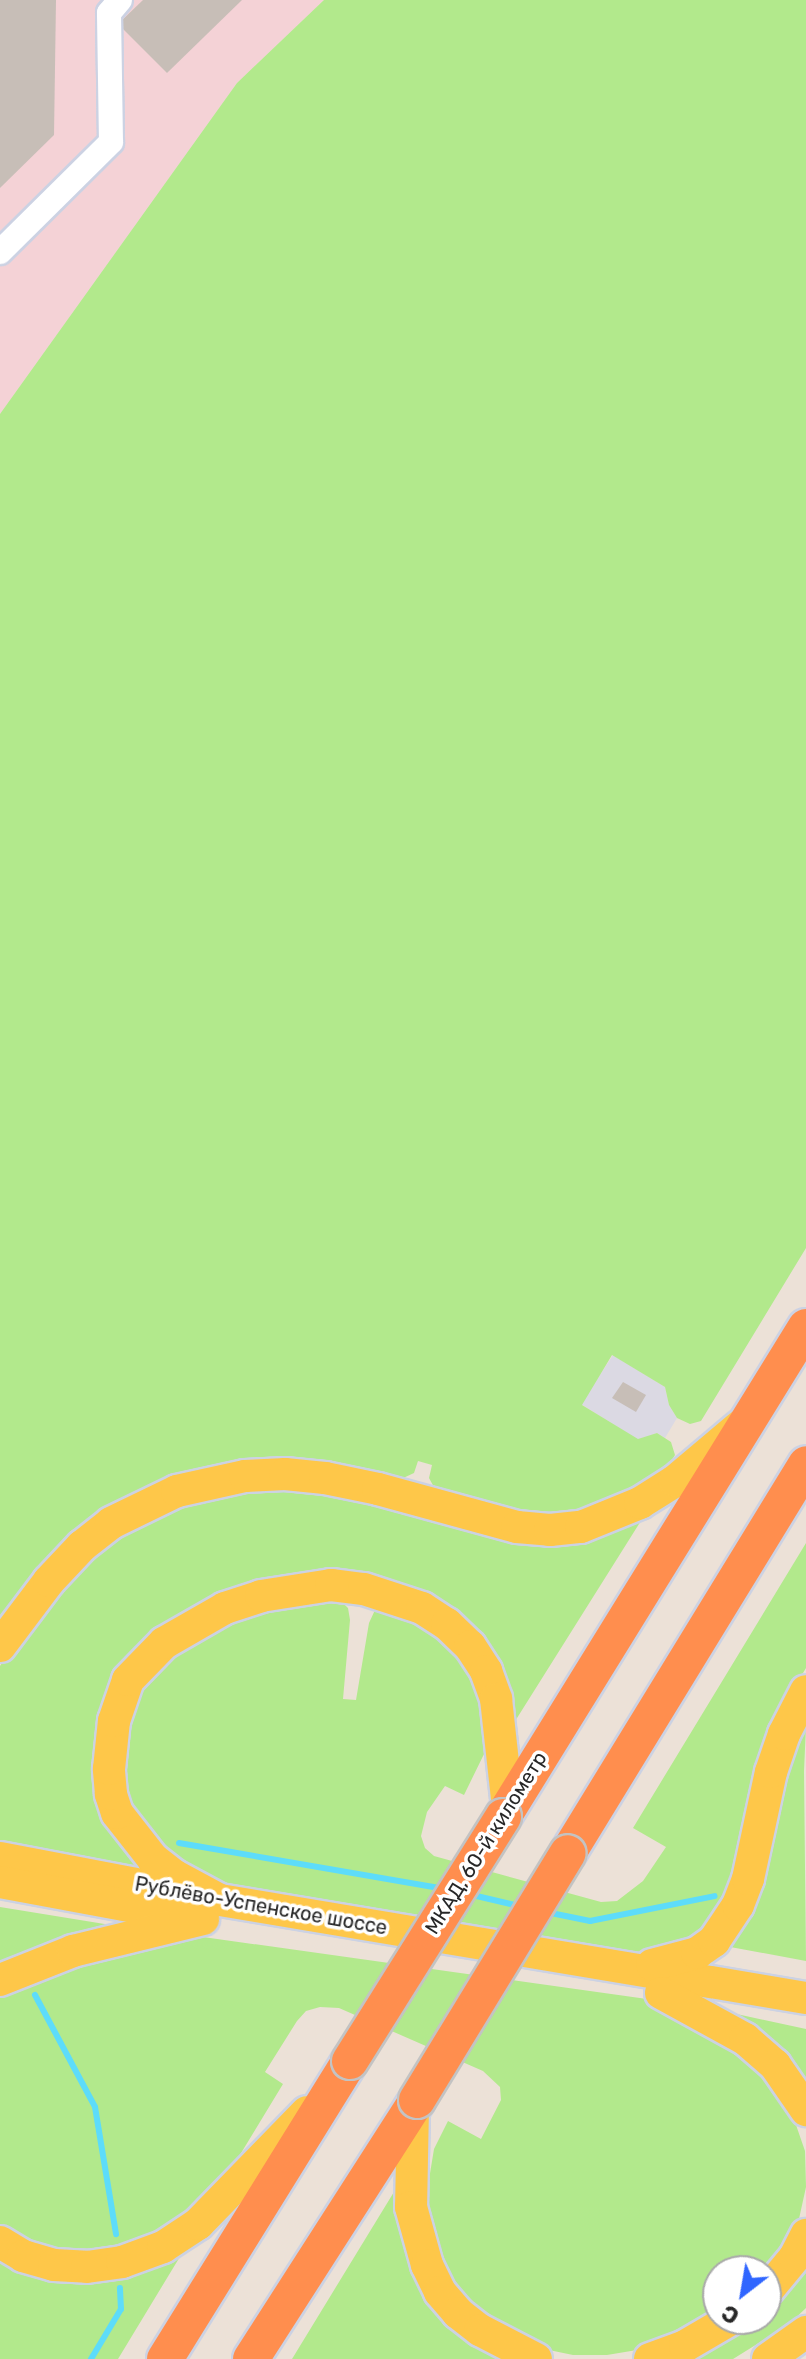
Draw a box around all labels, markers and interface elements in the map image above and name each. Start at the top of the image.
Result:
street label: МКАД, 60-й километр [420,1747,552,1939]
street label: Рублёво-Успенское шоссе [133,1872,389,1940]
north arrow [702,2255,782,2335]
text: С [717,2299,744,2330]

